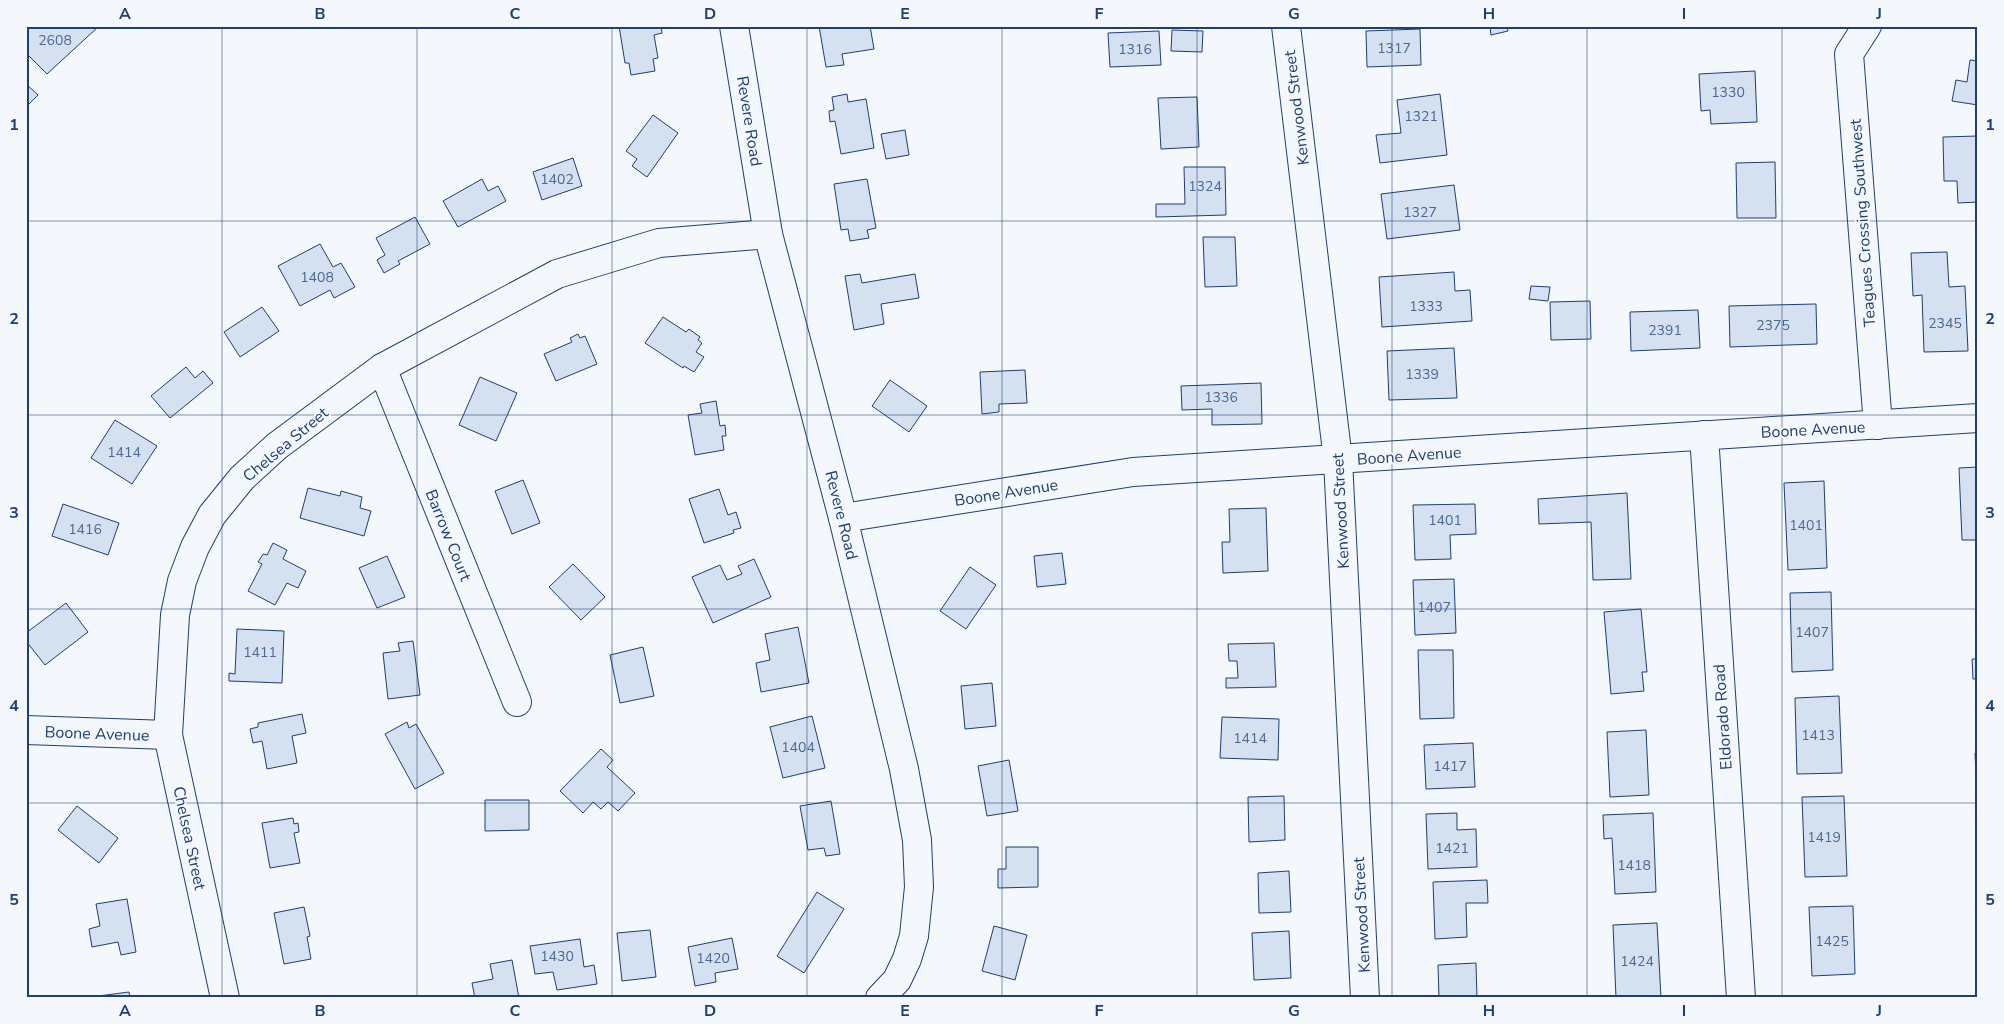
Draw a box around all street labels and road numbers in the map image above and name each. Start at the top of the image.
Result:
street label: Kenwood Street [1279,49,1315,167]
street label: Revere Road [731,74,767,168]
street label: Teagues Crossing Southwest [1845,118,1881,328]
street label: Chelsea Street [238,402,333,487]
street label: Boone Avenue [1760,416,1866,444]
street label: Boone Avenue [1356,441,1462,471]
street label: Kenwood Street [1327,452,1355,569]
street label: Revere Road [819,468,863,562]
street label: Boone Avenue [953,474,1060,512]
street label: Barrow Court [420,486,477,585]
street label: Eldorado Road [1708,663,1738,771]
street label: Boone Avenue [44,721,150,747]
street label: Chelsea Street [167,784,211,892]
street label: Kenwood Street [1348,856,1376,973]

